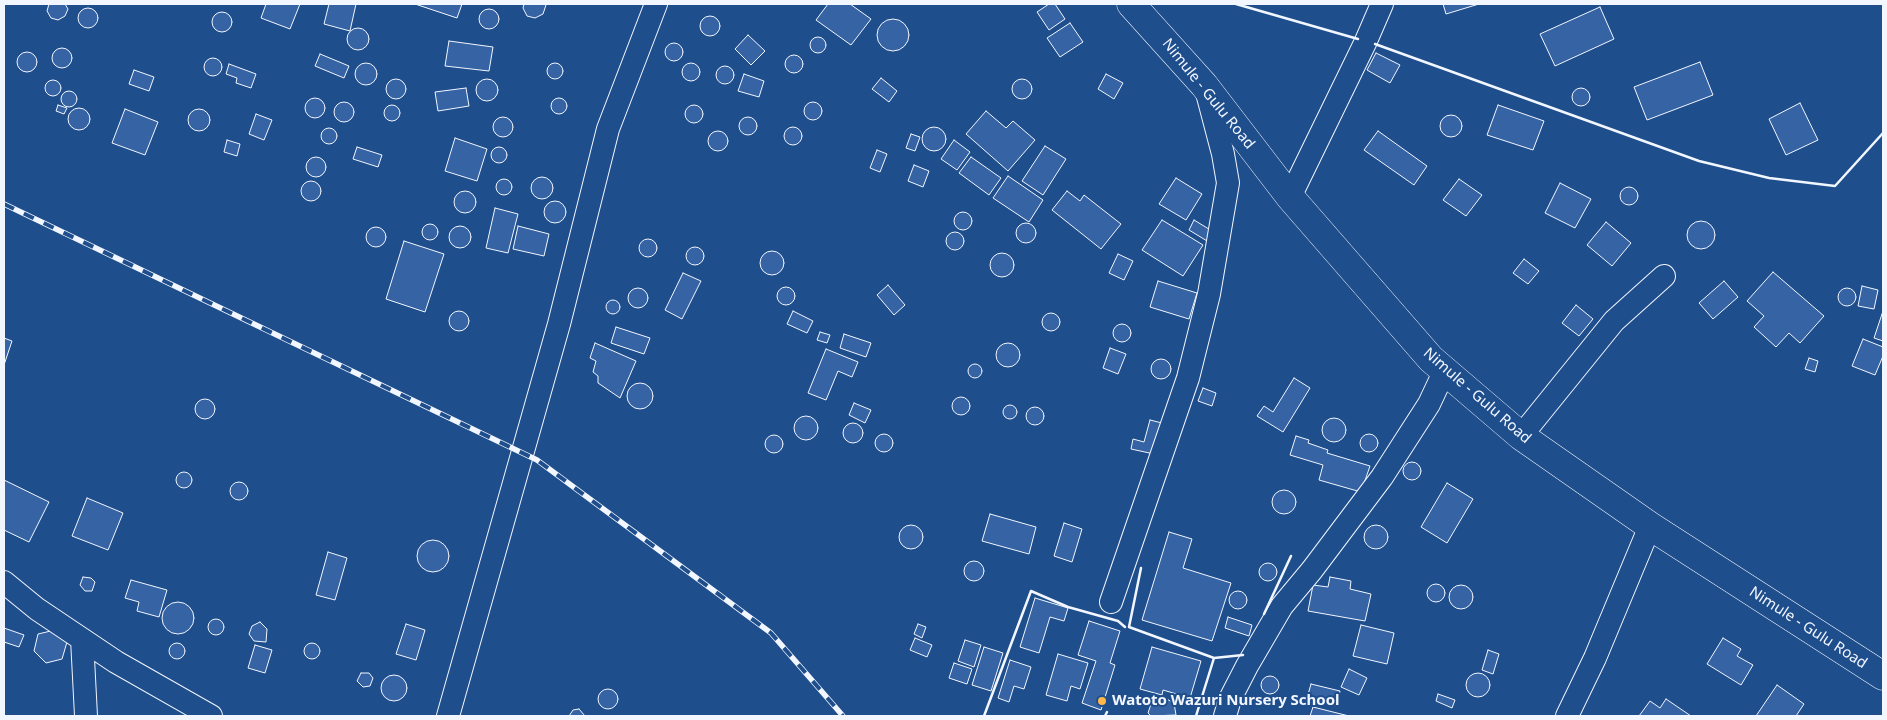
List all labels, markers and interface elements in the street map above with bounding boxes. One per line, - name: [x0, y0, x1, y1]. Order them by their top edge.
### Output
- street label: Nimule - Gulu Road: [1158, 35, 1258, 153]
- street label: Nimule - Gulu Road: [1419, 344, 1535, 448]
- street label: Nimule - Gulu Road: [1746, 583, 1870, 673]
- place label: Watoto Wazuri Nursery School: [1112, 692, 1340, 710]
- marker: Watoto Wazuri Nursery School: [1096, 695, 1108, 707]

